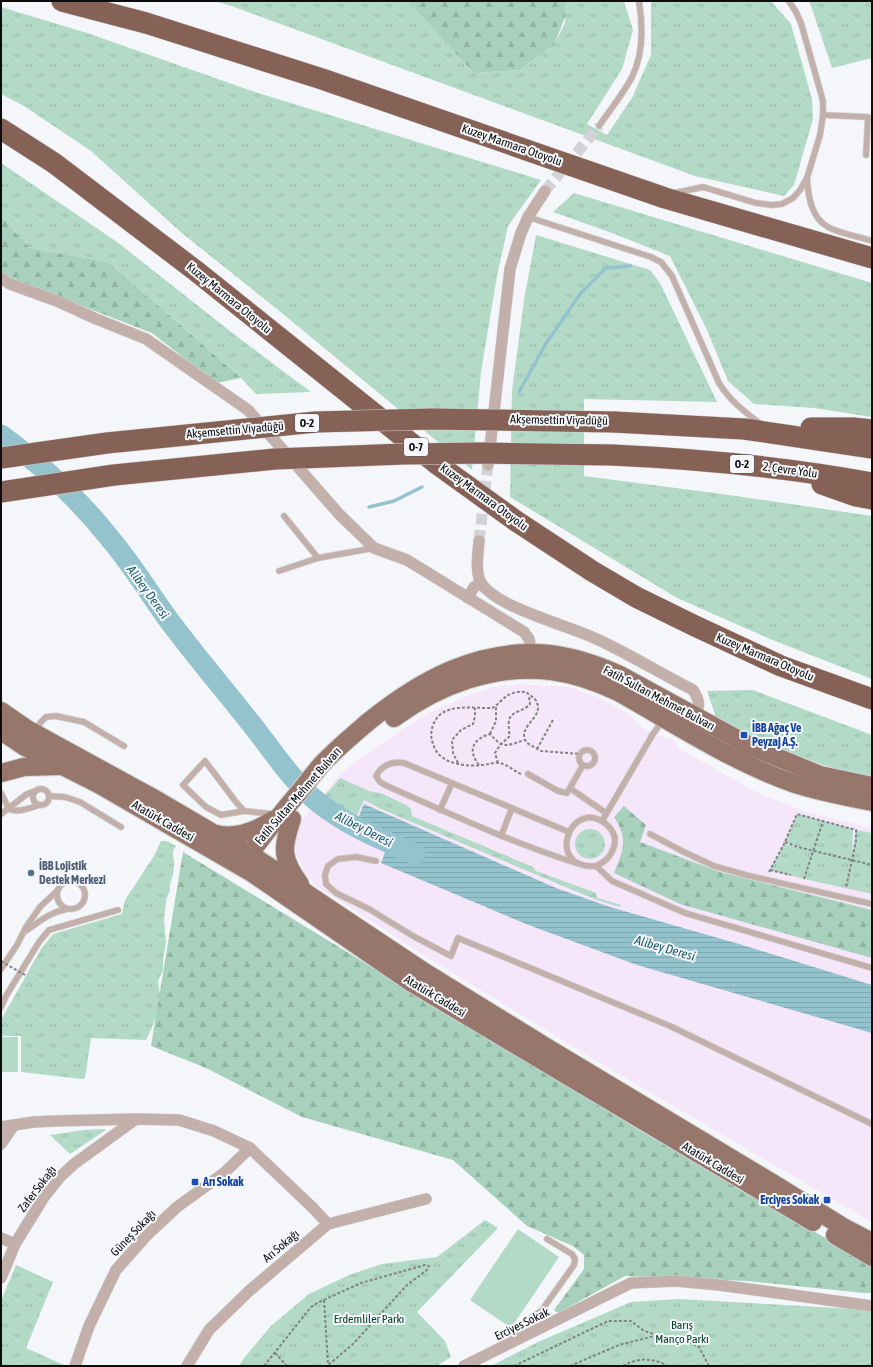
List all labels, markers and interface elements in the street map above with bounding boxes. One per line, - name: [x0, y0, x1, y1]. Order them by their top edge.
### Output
- street label: Kuzey Marmara Otoyolu: [460, 121, 564, 169]
- street label: Kuzey Marmara Otoyolu: [184, 260, 274, 337]
- street label: Akşemsettin Viyadüğü: [510, 412, 608, 428]
- road number: O-2: [295, 414, 319, 432]
- street label: Akşemsettin Viyadüğü: [186, 419, 285, 441]
- road number: O-7: [404, 438, 428, 456]
- road number: O-2: [730, 455, 754, 473]
- street label: 2. Çevre Yolu: [762, 459, 818, 481]
- street label: Kuzey Marmara Otoyolu: [437, 461, 531, 534]
- water label: Alibey Deresi: [123, 562, 172, 621]
- street label: Kuzey Marmara Otoyolu: [714, 630, 816, 684]
- street label: Fatih Sultan Mehmet Bulvarı: [601, 663, 717, 733]
- place label: İBB Ağaç Ve Peyzaj A.Ş.: [752, 720, 802, 749]
- marker: İBB Ağaç Ve Peyzaj A.Ş.: [739, 730, 749, 740]
- street label: Fatih Sultan Mehmet Bulvarı: [252, 745, 344, 847]
- street label: Atatürk Caddesi: [129, 798, 197, 844]
- water label: Alibey Deresi: [332, 808, 395, 850]
- place label: İBB Lojistik Destek Merkezi: [39, 858, 106, 887]
- marker: İBB Lojistik Destek Merkezi: [26, 868, 36, 878]
- water label: Alibey Deresi: [632, 932, 697, 964]
- street label: Atatürk Caddesi: [402, 972, 468, 1020]
- street label: Atatürk Caddesi: [680, 1139, 746, 1187]
- street label: Zafer Sokağı: [15, 1163, 59, 1215]
- place label: Arı Sokak: [202, 1175, 244, 1189]
- marker: Arı Sokak: [190, 1177, 200, 1187]
- place label: Erciyes Sokak: [760, 1193, 820, 1207]
- marker: Erciyes Sokak: [822, 1195, 832, 1205]
- street label: Güneş Sokağı: [108, 1207, 158, 1259]
- street label: Arı Sokağı: [260, 1227, 302, 1265]
- street label: Erciyes Sokak: [492, 1305, 552, 1343]
- park label: Erdemliler Parkı: [334, 1312, 404, 1326]
- park label: Barış Manço Parkı: [655, 1318, 709, 1346]

